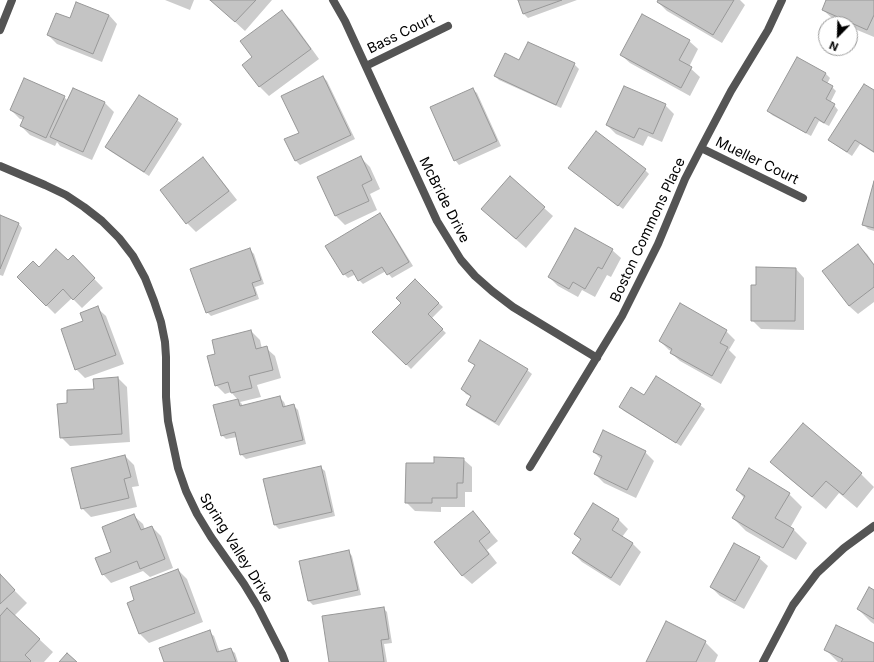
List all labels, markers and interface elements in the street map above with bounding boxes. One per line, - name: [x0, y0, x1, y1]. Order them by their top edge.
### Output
- street label: Bass Court: [365, 11, 437, 57]
- north arrow: [818, 16, 858, 56]
- text: N: [827, 38, 840, 54]
- street label: Mueller Court: [713, 134, 801, 188]
- street label: McBride Drive: [415, 154, 473, 246]
- street label: Boston Commons Place: [607, 155, 689, 305]
- street label: Spring Valley Drive: [196, 490, 276, 606]

